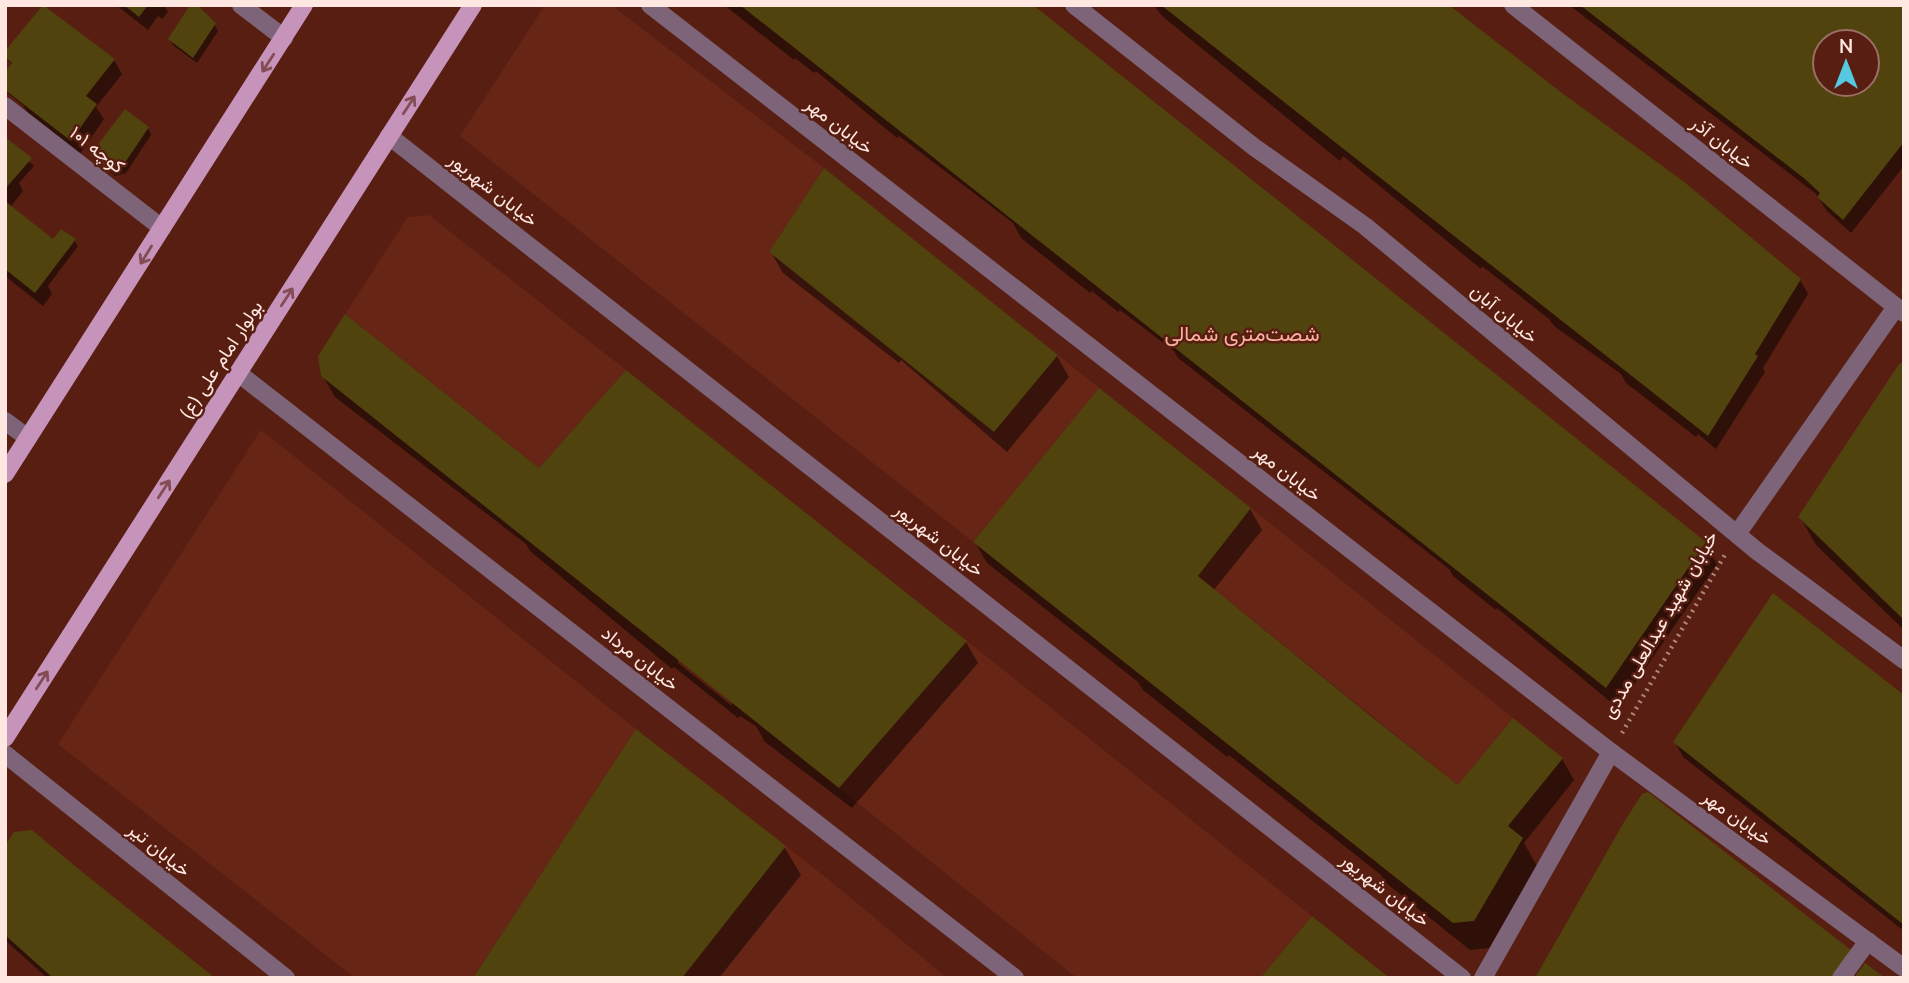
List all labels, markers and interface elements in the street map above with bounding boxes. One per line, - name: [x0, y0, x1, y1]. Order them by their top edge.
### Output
- north arrow: [1811, 28, 1881, 98]
- text: N: [1839, 34, 1853, 60]
- one-way arrow: [260, 52, 274, 72]
- street label: خیابان مهر: [799, 91, 878, 161]
- one-way arrow: [402, 96, 417, 115]
- street label: خیابان آذر: [1684, 110, 1759, 176]
- street label: کوچه ۱۰۱: [64, 120, 130, 180]
- street label: خیابان شهریور: [442, 146, 543, 233]
- one-way arrow: [138, 244, 152, 264]
- street label: خیابان آبان: [1465, 278, 1543, 350]
- one-way arrow: [280, 287, 294, 307]
- street label: بولوار امام علی (ع): [173, 296, 269, 424]
- district label: شصت‌متری شمالی: [1165, 320, 1319, 348]
- street label: خیابان مهر: [1247, 438, 1326, 508]
- one-way arrow: [158, 479, 172, 499]
- street label: خیابان شهریور: [888, 496, 989, 583]
- street label: خیابان شهید عبدالعلی مددی: [1596, 526, 1724, 724]
- street label: خیابان مرداد: [596, 621, 684, 697]
- one-way arrow: [35, 671, 49, 691]
- street label: خیابان مهر: [1696, 783, 1777, 852]
- street label: خیابان تیر: [121, 816, 196, 883]
- street label: خیابان شهریور: [1334, 846, 1435, 933]

